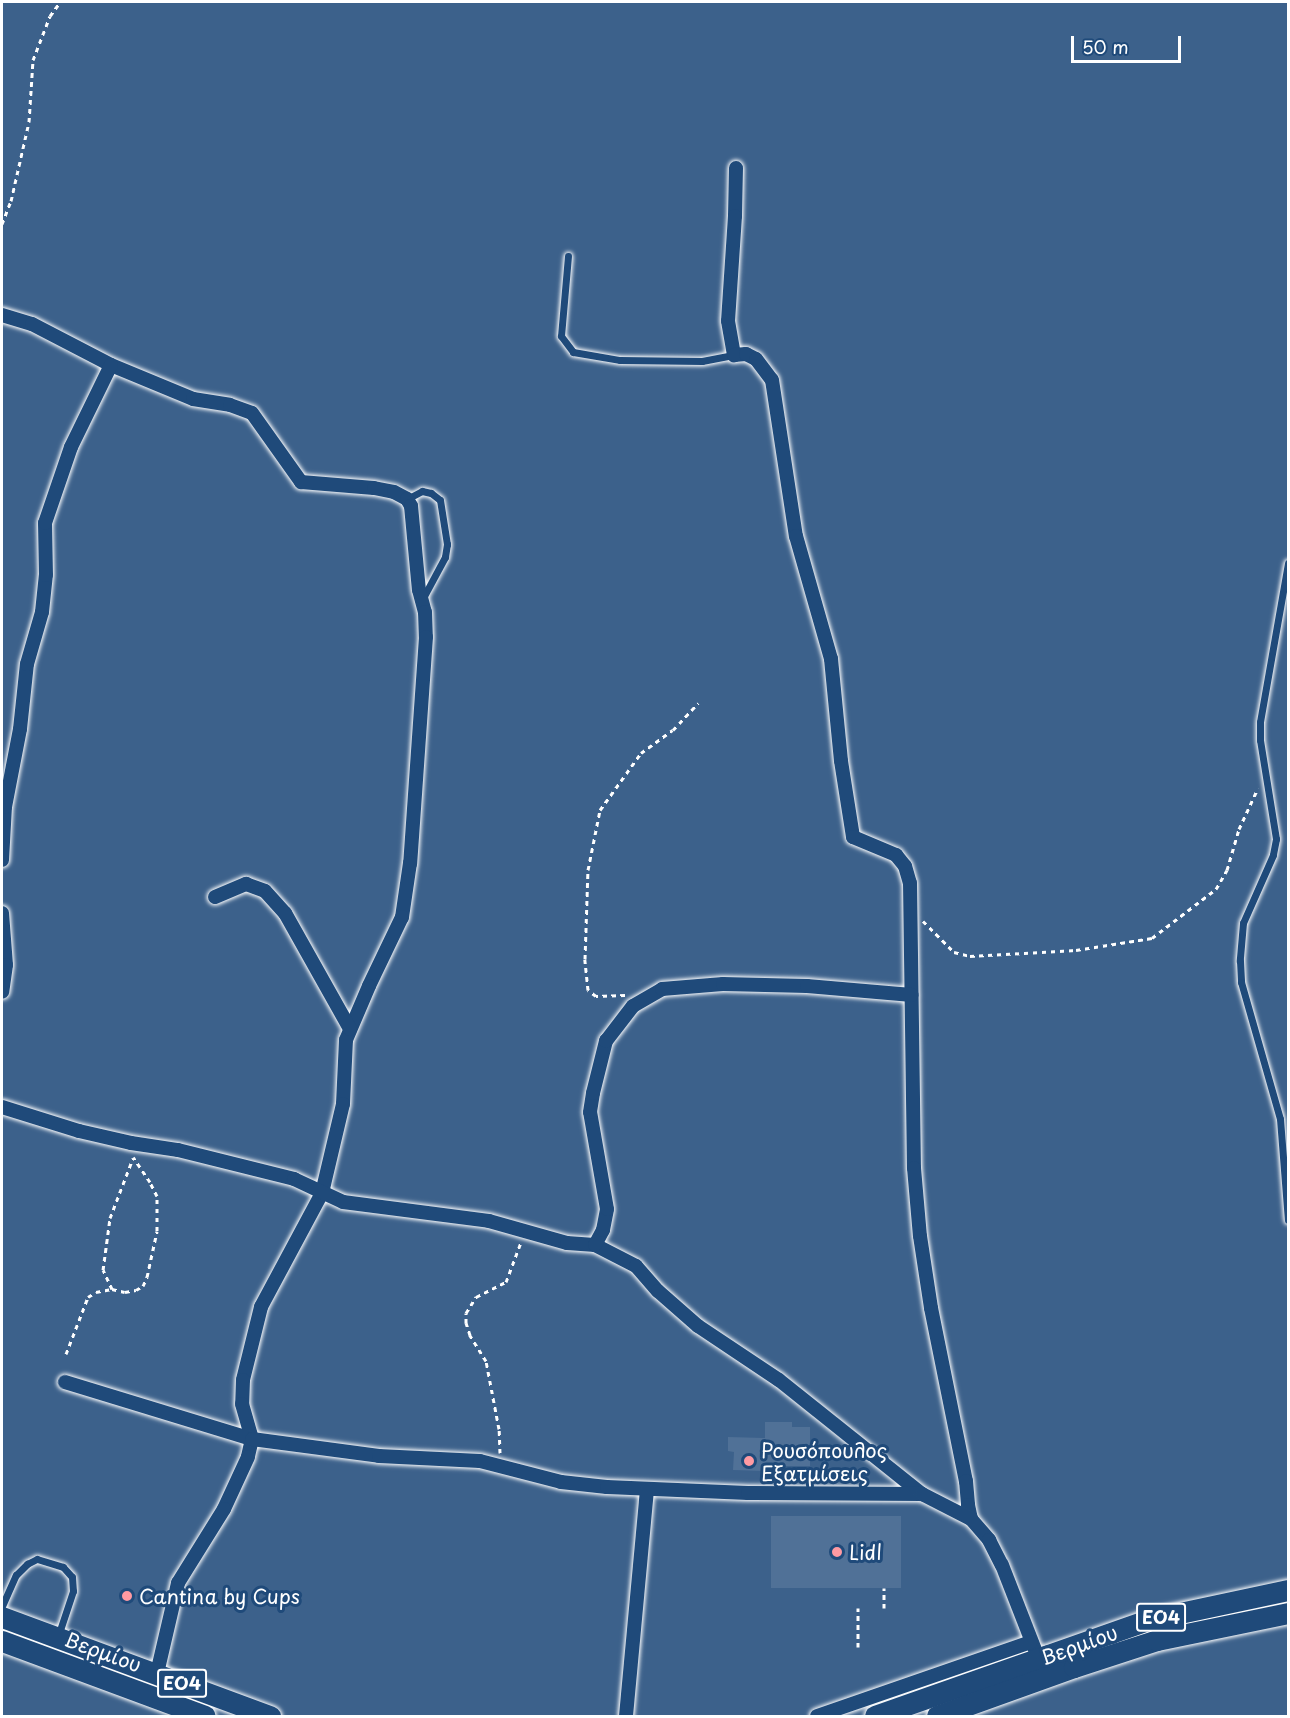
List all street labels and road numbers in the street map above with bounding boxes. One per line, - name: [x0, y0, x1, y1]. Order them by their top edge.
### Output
- road number: ΕΟ4: [1136, 1602, 1186, 1632]
- street label: Βερμίου: [1037, 1620, 1121, 1670]
- street label: Βερμίου: [61, 1627, 145, 1677]
- road number: ΕΟ4: [156, 1668, 207, 1698]

